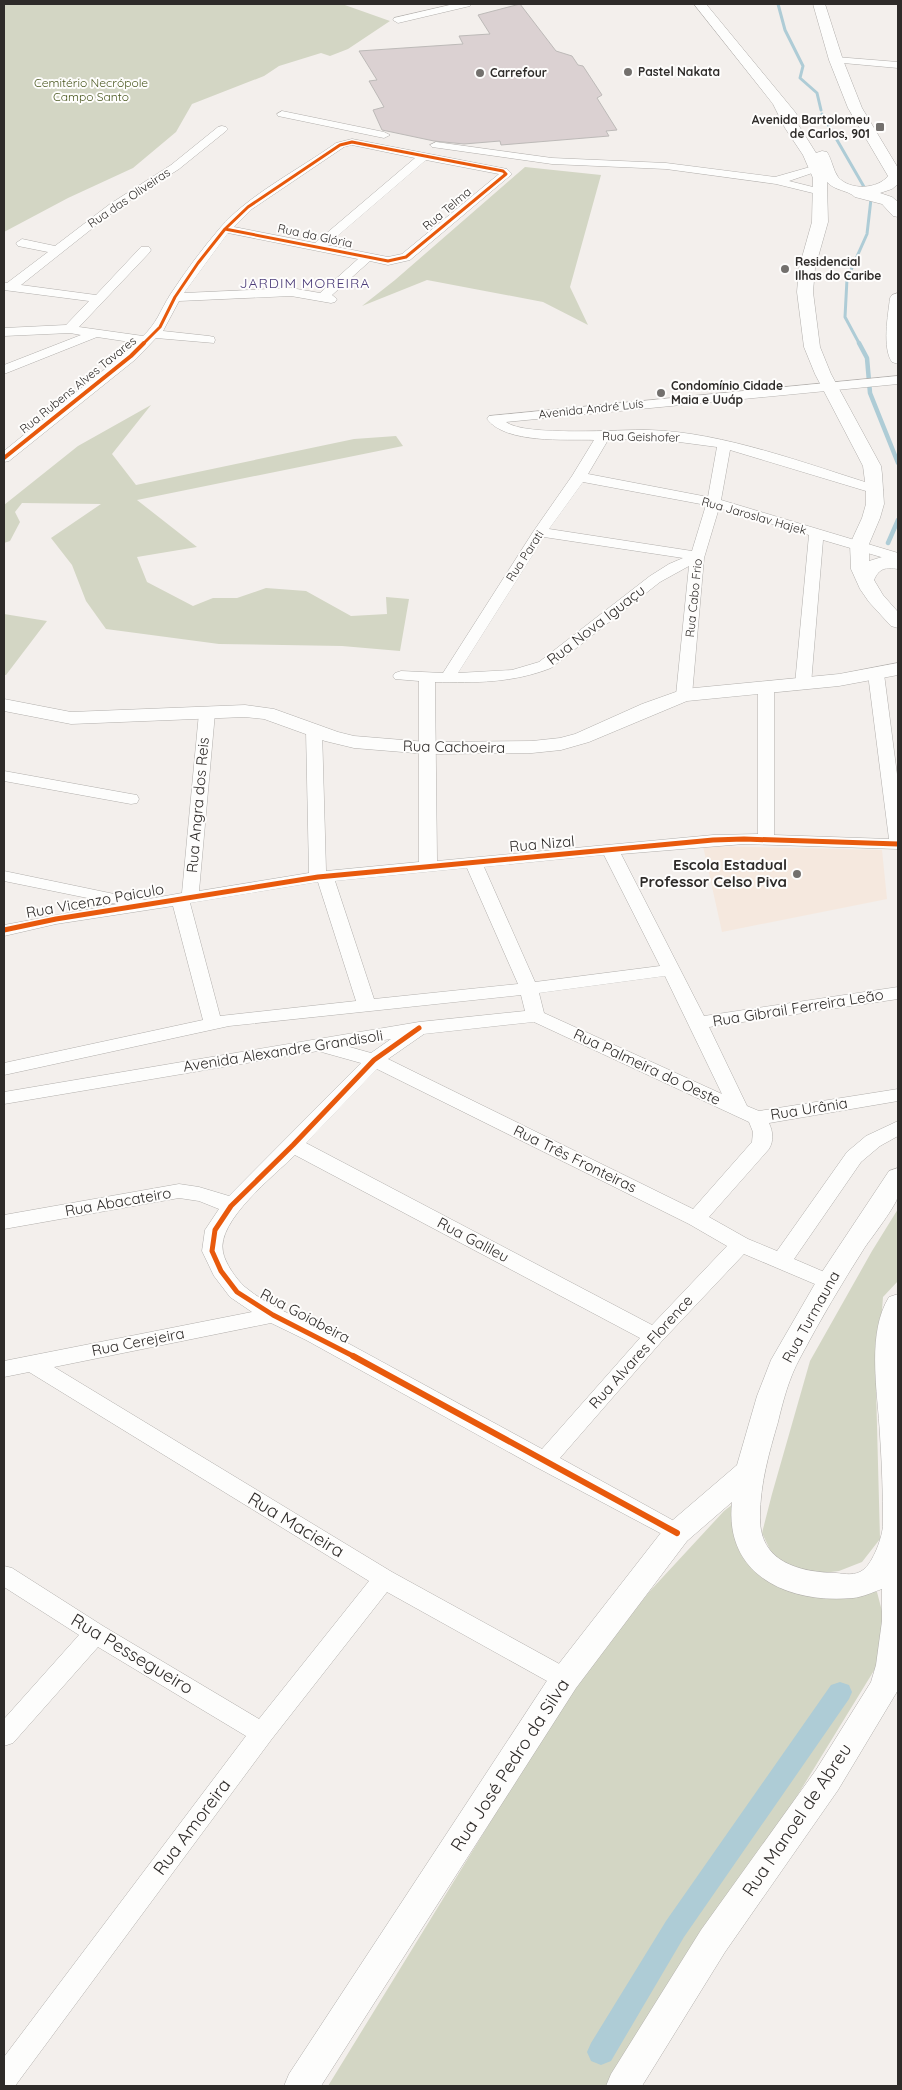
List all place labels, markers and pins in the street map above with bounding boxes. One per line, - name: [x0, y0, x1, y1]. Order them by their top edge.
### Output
- place label: Pastel Nakata: [638, 64, 720, 79]
- place label: Carrefour: [490, 65, 547, 80]
- marker: Pastel Nakata: [622, 66, 634, 78]
- marker: Carrefour: [474, 67, 486, 79]
- place label: Avenida Bartolomeu de Carlos, 901: [752, 112, 870, 141]
- marker: Avenida Bartolomeu de Carlos, 901: [874, 121, 886, 133]
- place label: Residencial Ilhas do Caribe: [795, 254, 881, 283]
- marker: Residencial Ilhas do Caribe: [779, 263, 791, 275]
- place label: Condomínio Cidade Maia e Uuáp: [671, 378, 783, 407]
- marker: Condomínio Cidade Maia e Uuáp: [655, 387, 667, 399]
- place label: Escola Estadual Professor Celso Piva: [639, 855, 787, 891]
- marker: Escola Estadual Professor Celso Piva: [791, 868, 803, 880]

